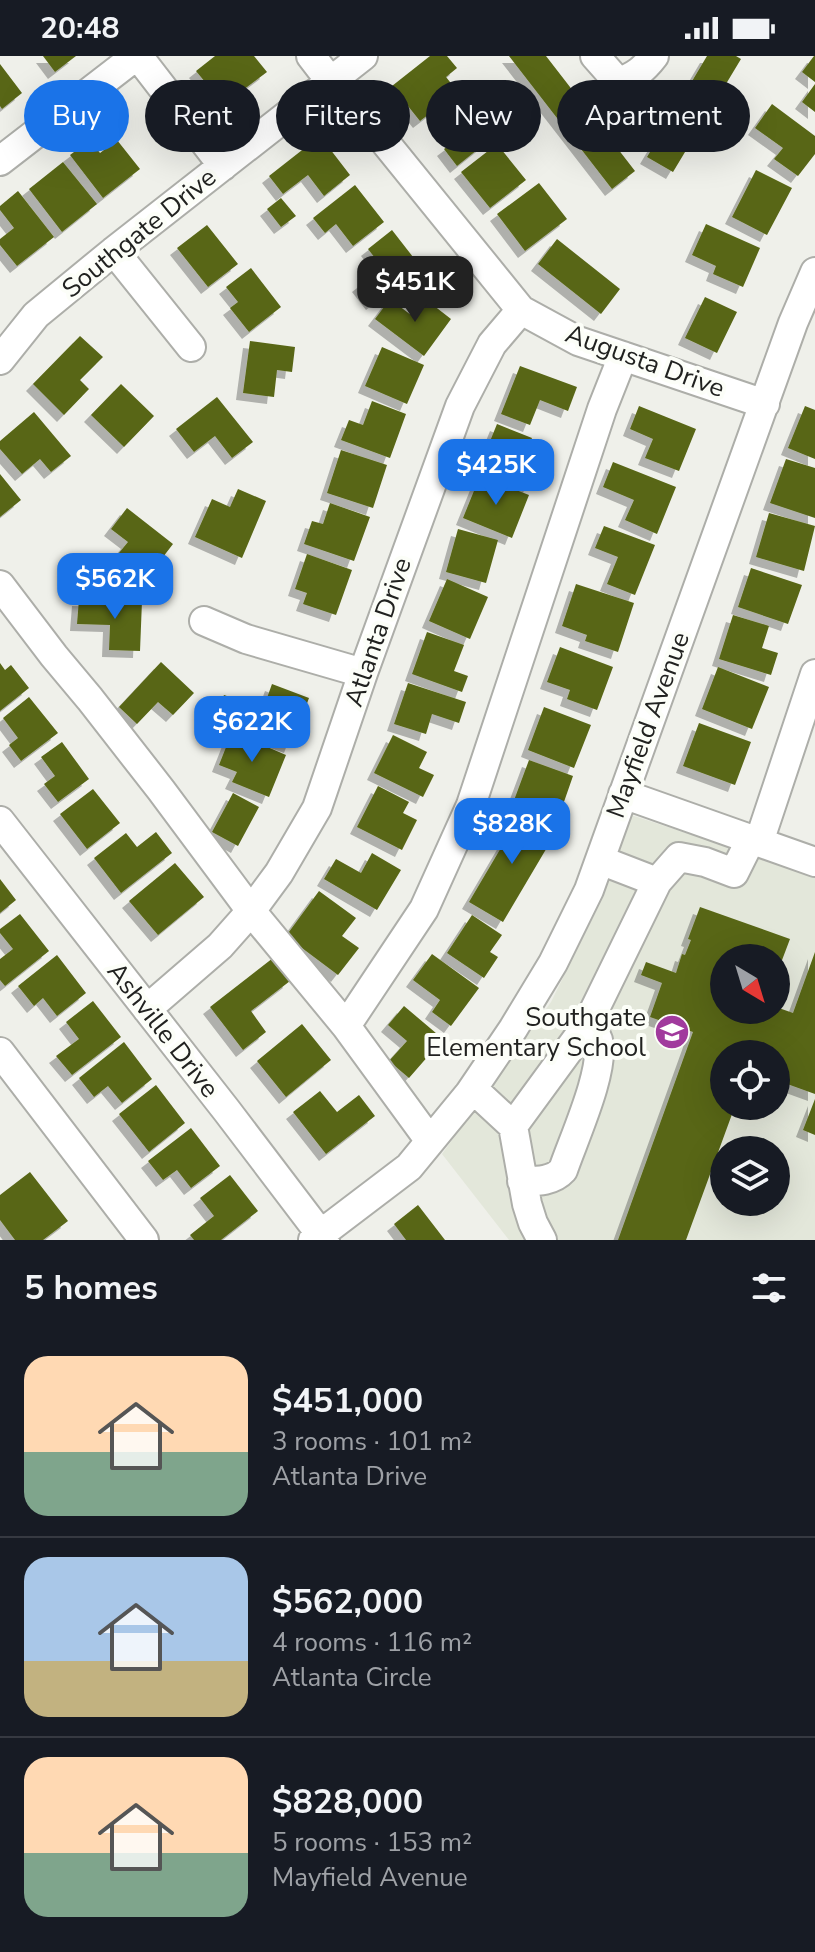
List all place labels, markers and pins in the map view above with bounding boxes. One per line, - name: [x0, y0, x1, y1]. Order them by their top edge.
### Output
- pin: $451K: [359, 256, 471, 324]
- pin: $425K: [440, 439, 552, 507]
- pin: $562K: [59, 553, 171, 621]
- pin: $622K: [196, 696, 308, 764]
- pin: $828K: [456, 798, 568, 866]
- place label: Southgate Elementary School: [426, 1000, 646, 1065]
- school or university icon: Southgate Elementary School: [653, 1013, 691, 1051]

